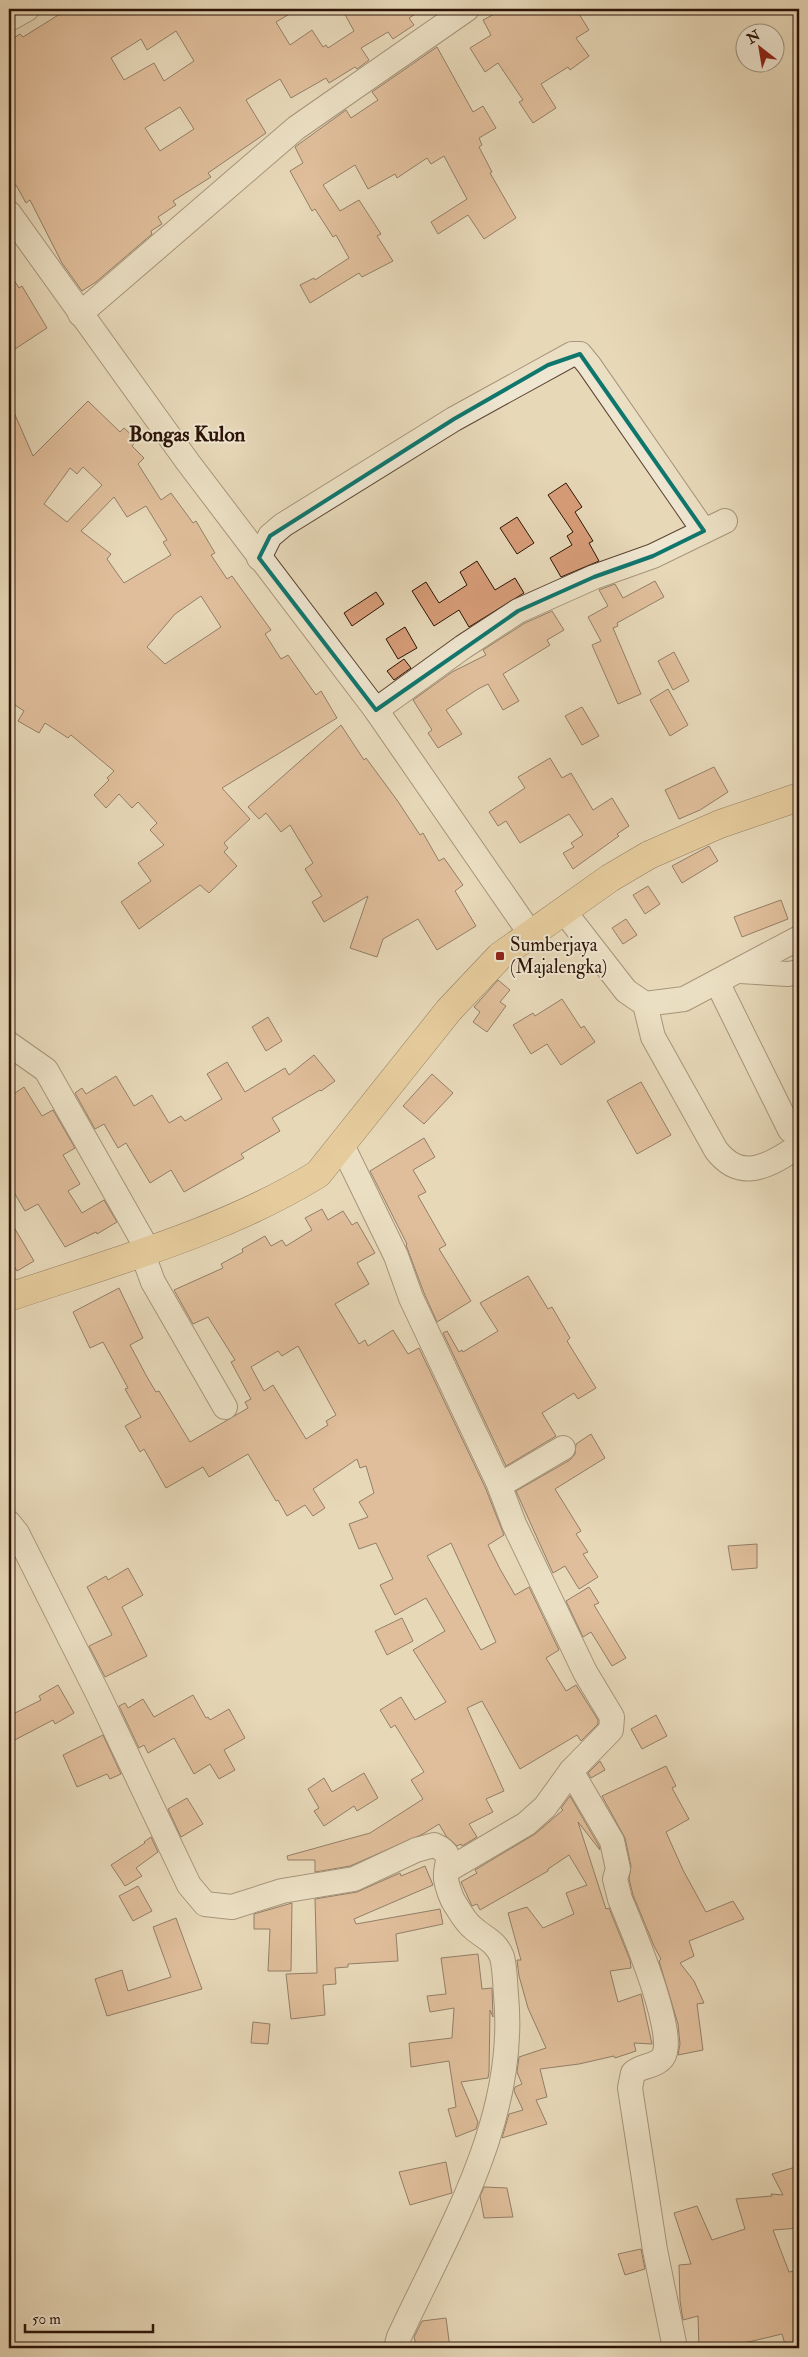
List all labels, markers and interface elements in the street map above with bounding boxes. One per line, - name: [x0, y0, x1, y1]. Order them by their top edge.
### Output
- north arrow: [736, 22, 786, 72]
- text: N: [743, 27, 764, 48]
- district label: Bongas Kulon: [129, 421, 246, 448]
- place label: Sumberjaya (Majalengka): [510, 933, 607, 979]
- marker: Sumberjaya (Majalengka): [494, 950, 506, 962]
- scale bar: [25, 2302, 152, 2334]
- text: 50 m: [32, 2310, 61, 2329]

